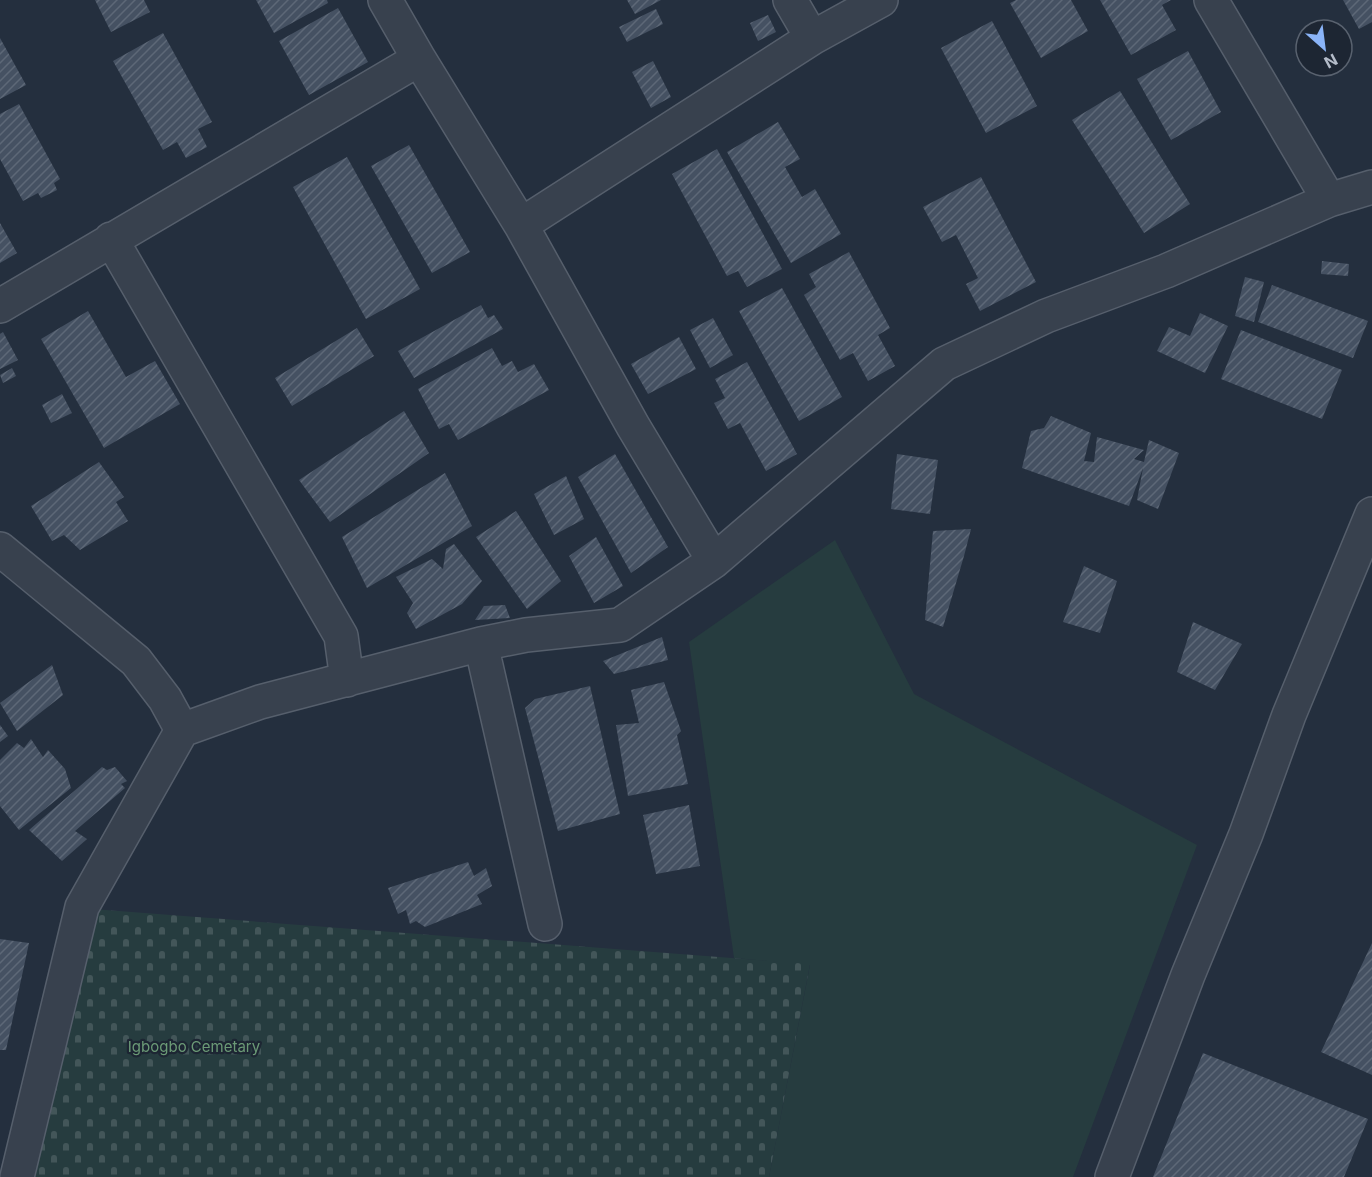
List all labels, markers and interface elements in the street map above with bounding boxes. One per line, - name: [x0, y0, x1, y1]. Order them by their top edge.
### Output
- north arrow: [1294, 18, 1354, 78]
- text: N: [1321, 50, 1341, 73]
- park label: Igbogbo Cemetary: [128, 1037, 261, 1056]

